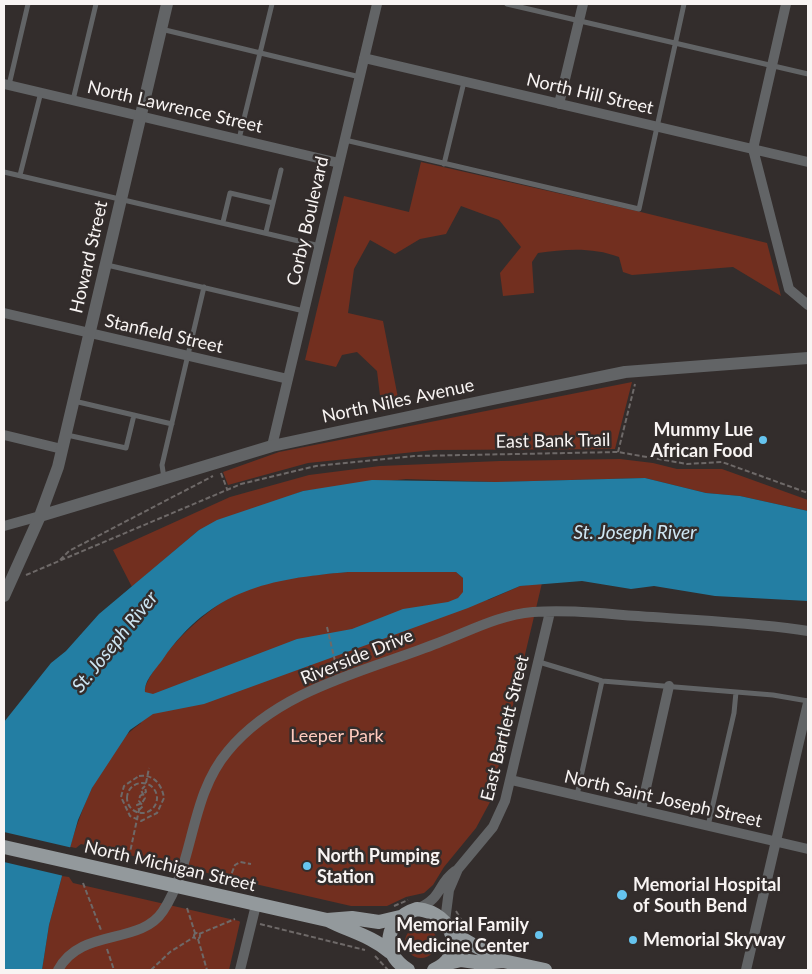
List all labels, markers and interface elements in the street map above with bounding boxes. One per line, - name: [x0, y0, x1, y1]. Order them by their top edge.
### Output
- street label: North Hill Street: [524, 69, 656, 119]
- street label: North Lawrence Street: [85, 76, 265, 138]
- street label: Corby Boulevard: [283, 154, 333, 288]
- street label: Howard Street: [66, 199, 112, 315]
- street label: Stanfield Street: [103, 310, 225, 358]
- street label: North Niles Avenue: [320, 374, 476, 428]
- place label: Mummy Lue African Food: [651, 419, 753, 462]
- street label: East Bank Trail: [495, 429, 611, 453]
- marker: Mummy Lue African Food: [757, 434, 769, 446]
- water label: St. Joseph River: [573, 522, 697, 544]
- water label: St. Joseph River: [67, 587, 163, 697]
- street label: Riverside Drive: [297, 625, 417, 689]
- street label: East Bartlett Street: [476, 653, 534, 803]
- park label: Leeper Park: [290, 725, 384, 747]
- street label: North Saint Joseph Street: [562, 766, 764, 832]
- street label: North Michigan Street: [82, 836, 258, 896]
- place label: North Pumping Station: [317, 845, 440, 888]
- marker: North Pumping Station: [301, 860, 313, 872]
- place label: Memorial Hospital of South Bend: [633, 874, 781, 916]
- marker: Memorial Hospital of South Bend: [615, 888, 629, 902]
- place label: Memorial Family Medicine Center: [396, 914, 529, 956]
- marker: Memorial Family Medicine Center: [533, 929, 545, 941]
- place label: Memorial Skyway: [643, 929, 786, 951]
- marker: Memorial Skyway: [627, 934, 639, 946]

